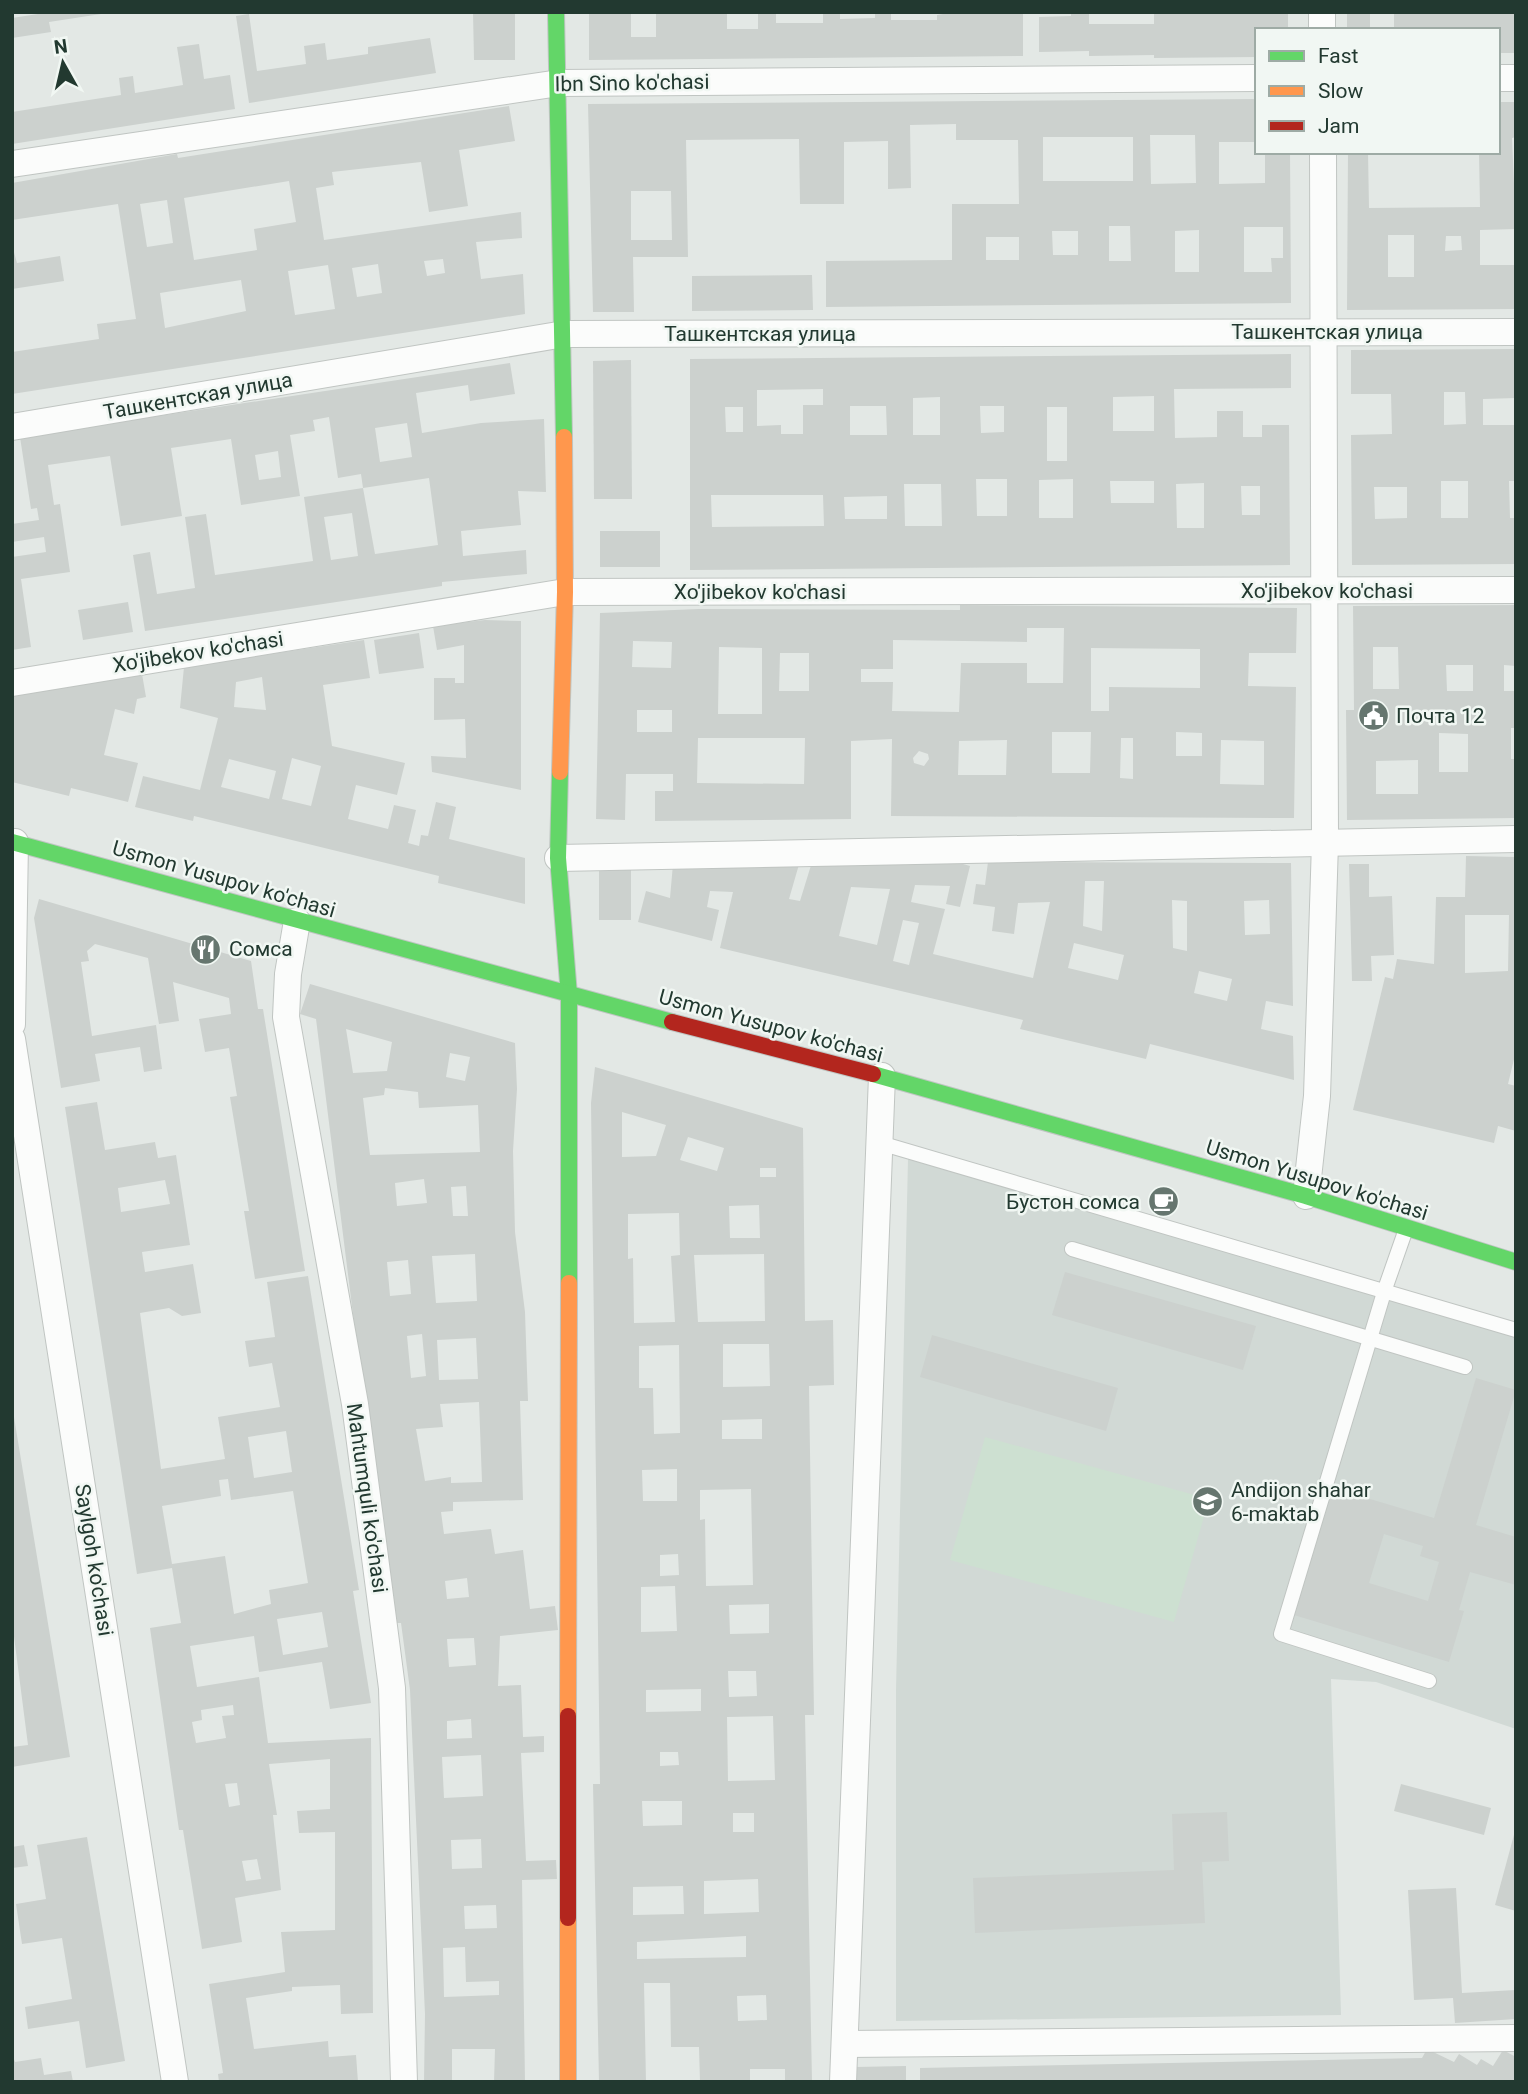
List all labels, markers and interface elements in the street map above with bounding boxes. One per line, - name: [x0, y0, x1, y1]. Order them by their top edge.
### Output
- north arrow: [28, 28, 98, 98]
- legend: [1255, 28, 1500, 154]
- text: N: [52, 34, 69, 59]
- text: Fast: [1318, 44, 1359, 68]
- street label: Ibn Sino ko'chasi: [554, 70, 710, 96]
- text: Slow: [1318, 79, 1364, 103]
- text: Jam: [1318, 114, 1359, 138]
- street label: Ташкентская улица: [1231, 320, 1423, 344]
- street label: Ташкентская улица: [664, 322, 856, 346]
- street label: Ташкентская улица: [102, 368, 294, 424]
- street label: Xo'jibekov ko'chasi: [1241, 579, 1413, 603]
- street label: Xo'jibekov ko'chasi: [674, 580, 846, 604]
- street label: Xo'jibekov ko'chasi: [111, 627, 285, 677]
- public building icon: Почта 12: [1356, 699, 1390, 733]
- place label: Почта 12: [1396, 704, 1485, 728]
- street label: Usmon Yusupov ko'chasi: [110, 836, 338, 922]
- restaurant icon: Сомса: [189, 932, 223, 966]
- place label: Сомса: [229, 937, 293, 961]
- street label: Usmon Yusupov ko'chasi: [656, 985, 886, 1067]
- street label: Usmon Yusupov ko'chasi: [1203, 1135, 1431, 1225]
- cafe icon: Бустон сомса: [1146, 1185, 1180, 1219]
- place label: Бустон сомса: [1006, 1190, 1140, 1214]
- street label: Mahtumquli ko'chasi: [342, 1402, 392, 1594]
- place label: Andijon shahar 6-maktab: [1231, 1478, 1371, 1526]
- street label: Saylgoh ko'chasi: [70, 1482, 118, 1638]
- school or university icon: Andijon shahar 6-maktab: [1191, 1485, 1225, 1519]

